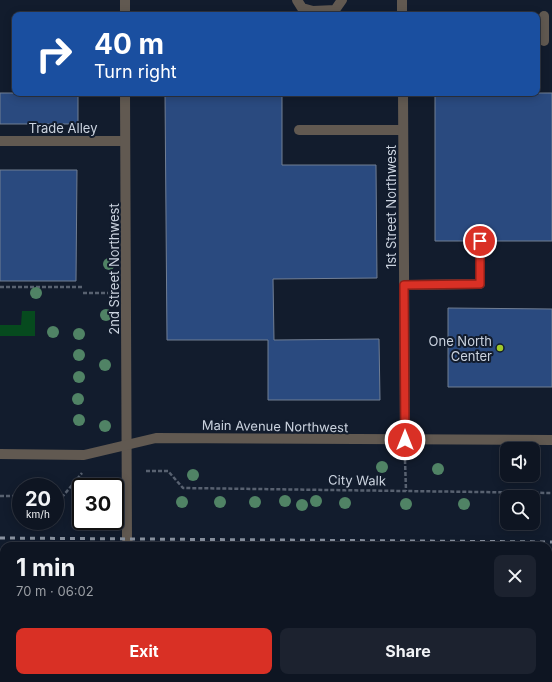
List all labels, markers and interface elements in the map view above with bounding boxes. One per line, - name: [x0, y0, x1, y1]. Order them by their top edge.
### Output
- text: 40 m: [94, 27, 164, 61]
- icon: right: [28, 28, 80, 80]
- text: Turn right: [94, 61, 177, 82]
- street label: Trade Alley: [29, 120, 97, 136]
- street label: 1st Street Northwest: [383, 145, 399, 269]
- street label: 2nd Street Northwest: [106, 203, 122, 335]
- pin: [463, 224, 497, 258]
- icon: arrive: [469, 230, 491, 252]
- place label: One North Center: [429, 333, 492, 364]
- marker: One North Center: [495, 343, 505, 353]
- street label: Main Avenue Northwest: [202, 417, 348, 435]
- position arrow: [384, 419, 426, 461]
- map controls: [500, 442, 540, 530]
- button: sound: [500, 442, 540, 482]
- street label: City Walk: [328, 471, 386, 489]
- speed limit sign: 30: [72, 478, 124, 530]
- text: 20: [25, 487, 51, 511]
- button: search: [500, 490, 540, 530]
- text: km/h: [26, 508, 50, 520]
- text: 1 min: [16, 553, 75, 582]
- button: close: [494, 555, 536, 597]
- text: 70 m · 06:02: [16, 583, 94, 599]
- button: Exit: [16, 628, 272, 674]
- button: Share: [280, 628, 536, 674]

